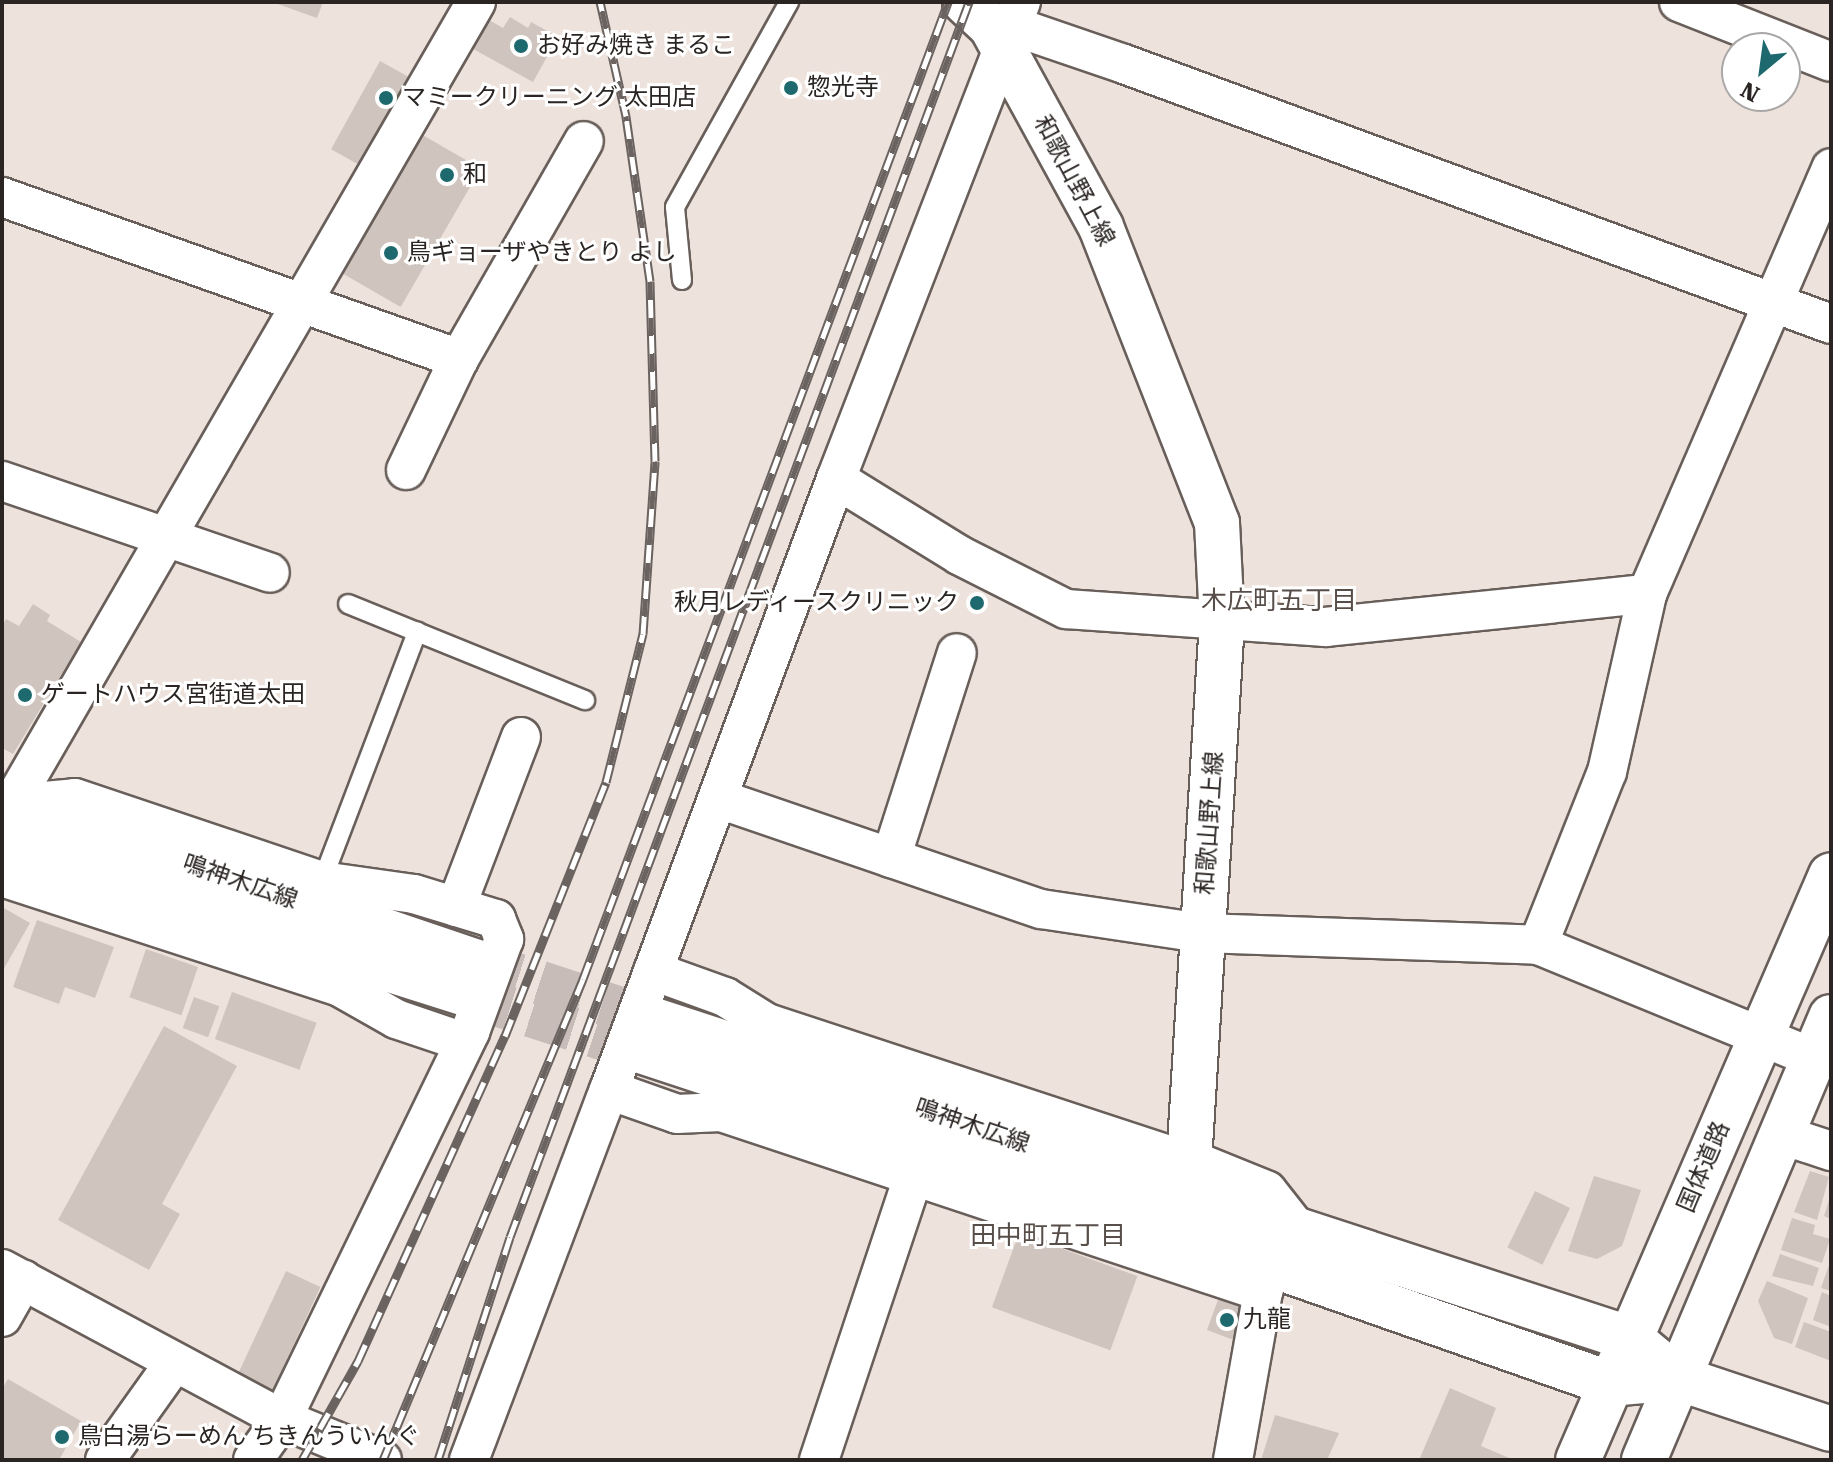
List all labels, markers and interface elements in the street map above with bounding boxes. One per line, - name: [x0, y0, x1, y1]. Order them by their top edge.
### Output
- place label: お好み焼き まるこ: [537, 32, 735, 60]
- north arrow: [1721, 32, 1801, 112]
- marker: お好み焼き まるこ: [512, 37, 530, 55]
- place label: 惣光寺: [807, 74, 879, 102]
- text: N: [1737, 77, 1764, 107]
- marker: 惣光寺: [782, 79, 800, 97]
- place label: マミークリーニング 太田店: [402, 84, 696, 112]
- marker: マミークリーニング 太田店: [377, 89, 395, 107]
- street label: 和歌山野上線: [1027, 111, 1121, 251]
- place label: 和: [463, 161, 487, 189]
- marker: 和: [438, 166, 456, 184]
- place label: 鳥ギョーザやきとり よし: [407, 239, 677, 267]
- marker: 鳥ギョーザやきとり よし: [382, 244, 400, 262]
- district label: 木広町五丁目: [1201, 585, 1357, 617]
- place label: 秋月レディースクリニック: [671, 589, 959, 617]
- marker: 秋月レディースクリニック: [966, 592, 988, 614]
- place label: ゲートハウス宮街道太田: [41, 681, 305, 709]
- marker: ゲートハウス宮街道太田: [16, 686, 34, 704]
- street label: 和歌山野上線: [1191, 750, 1229, 896]
- street label: 鳴神木広線: [179, 849, 301, 915]
- street label: 鳴神木広線: [911, 1093, 1033, 1159]
- street label: 国体道路: [1672, 1117, 1736, 1217]
- district label: 田中町五丁目: [970, 1220, 1126, 1252]
- place label: 九龍: [1243, 1306, 1291, 1334]
- marker: 九龍: [1218, 1311, 1236, 1329]
- place label: 鳥白湯らーめん ちきんういんぐ: [78, 1423, 420, 1451]
- marker: 鳥白湯らーめん ちきんういんぐ: [53, 1428, 71, 1446]

